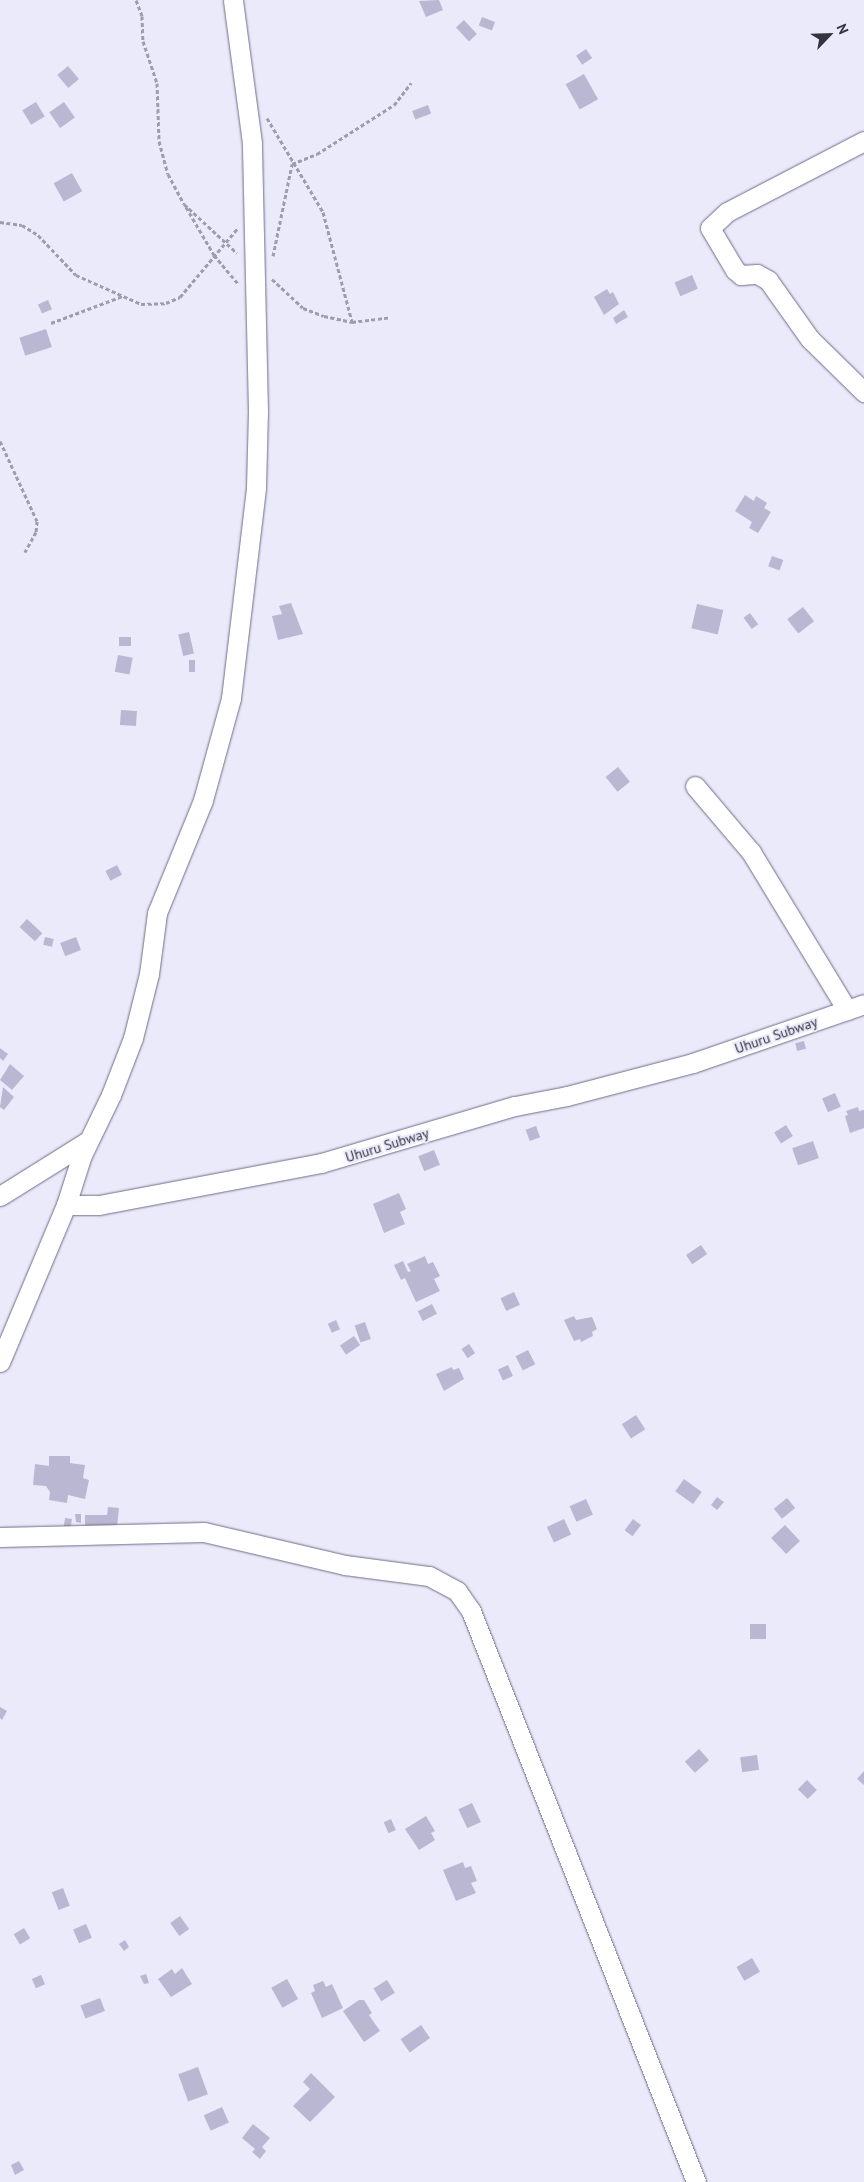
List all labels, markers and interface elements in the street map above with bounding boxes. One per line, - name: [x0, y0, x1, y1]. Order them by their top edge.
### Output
- north arrow: [804, 10, 854, 60]
- text: N: [833, 21, 853, 37]
- street label: Uhuru Subway: [732, 1013, 820, 1057]
- street label: Uhuru Subway: [343, 1124, 431, 1166]

